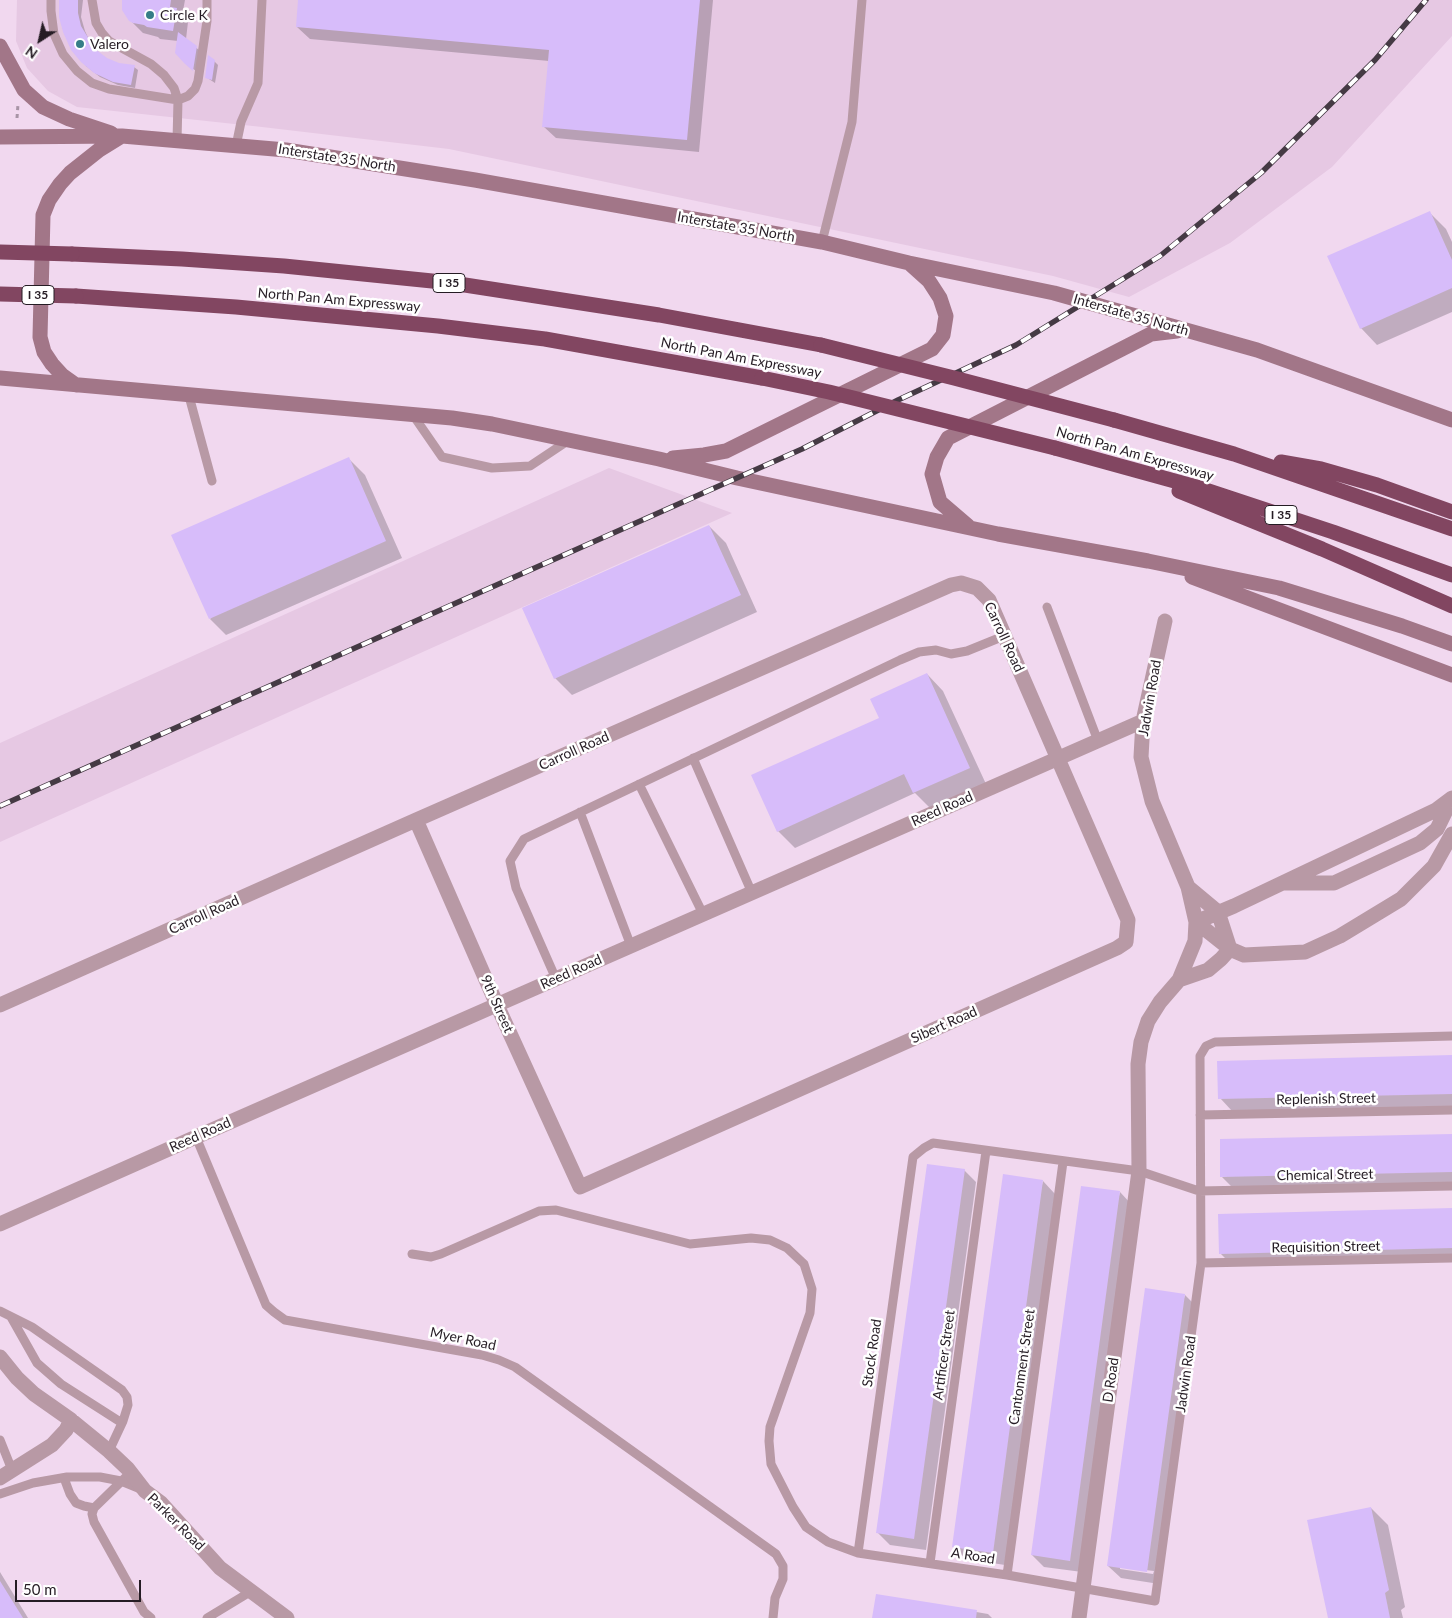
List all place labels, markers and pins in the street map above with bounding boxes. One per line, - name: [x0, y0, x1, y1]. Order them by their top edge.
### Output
- place label: Circle K: [160, 7, 208, 23]
- marker: Circle K: [144, 9, 156, 21]
- place label: Valero: [90, 36, 129, 52]
- marker: Valero: [74, 38, 86, 50]

